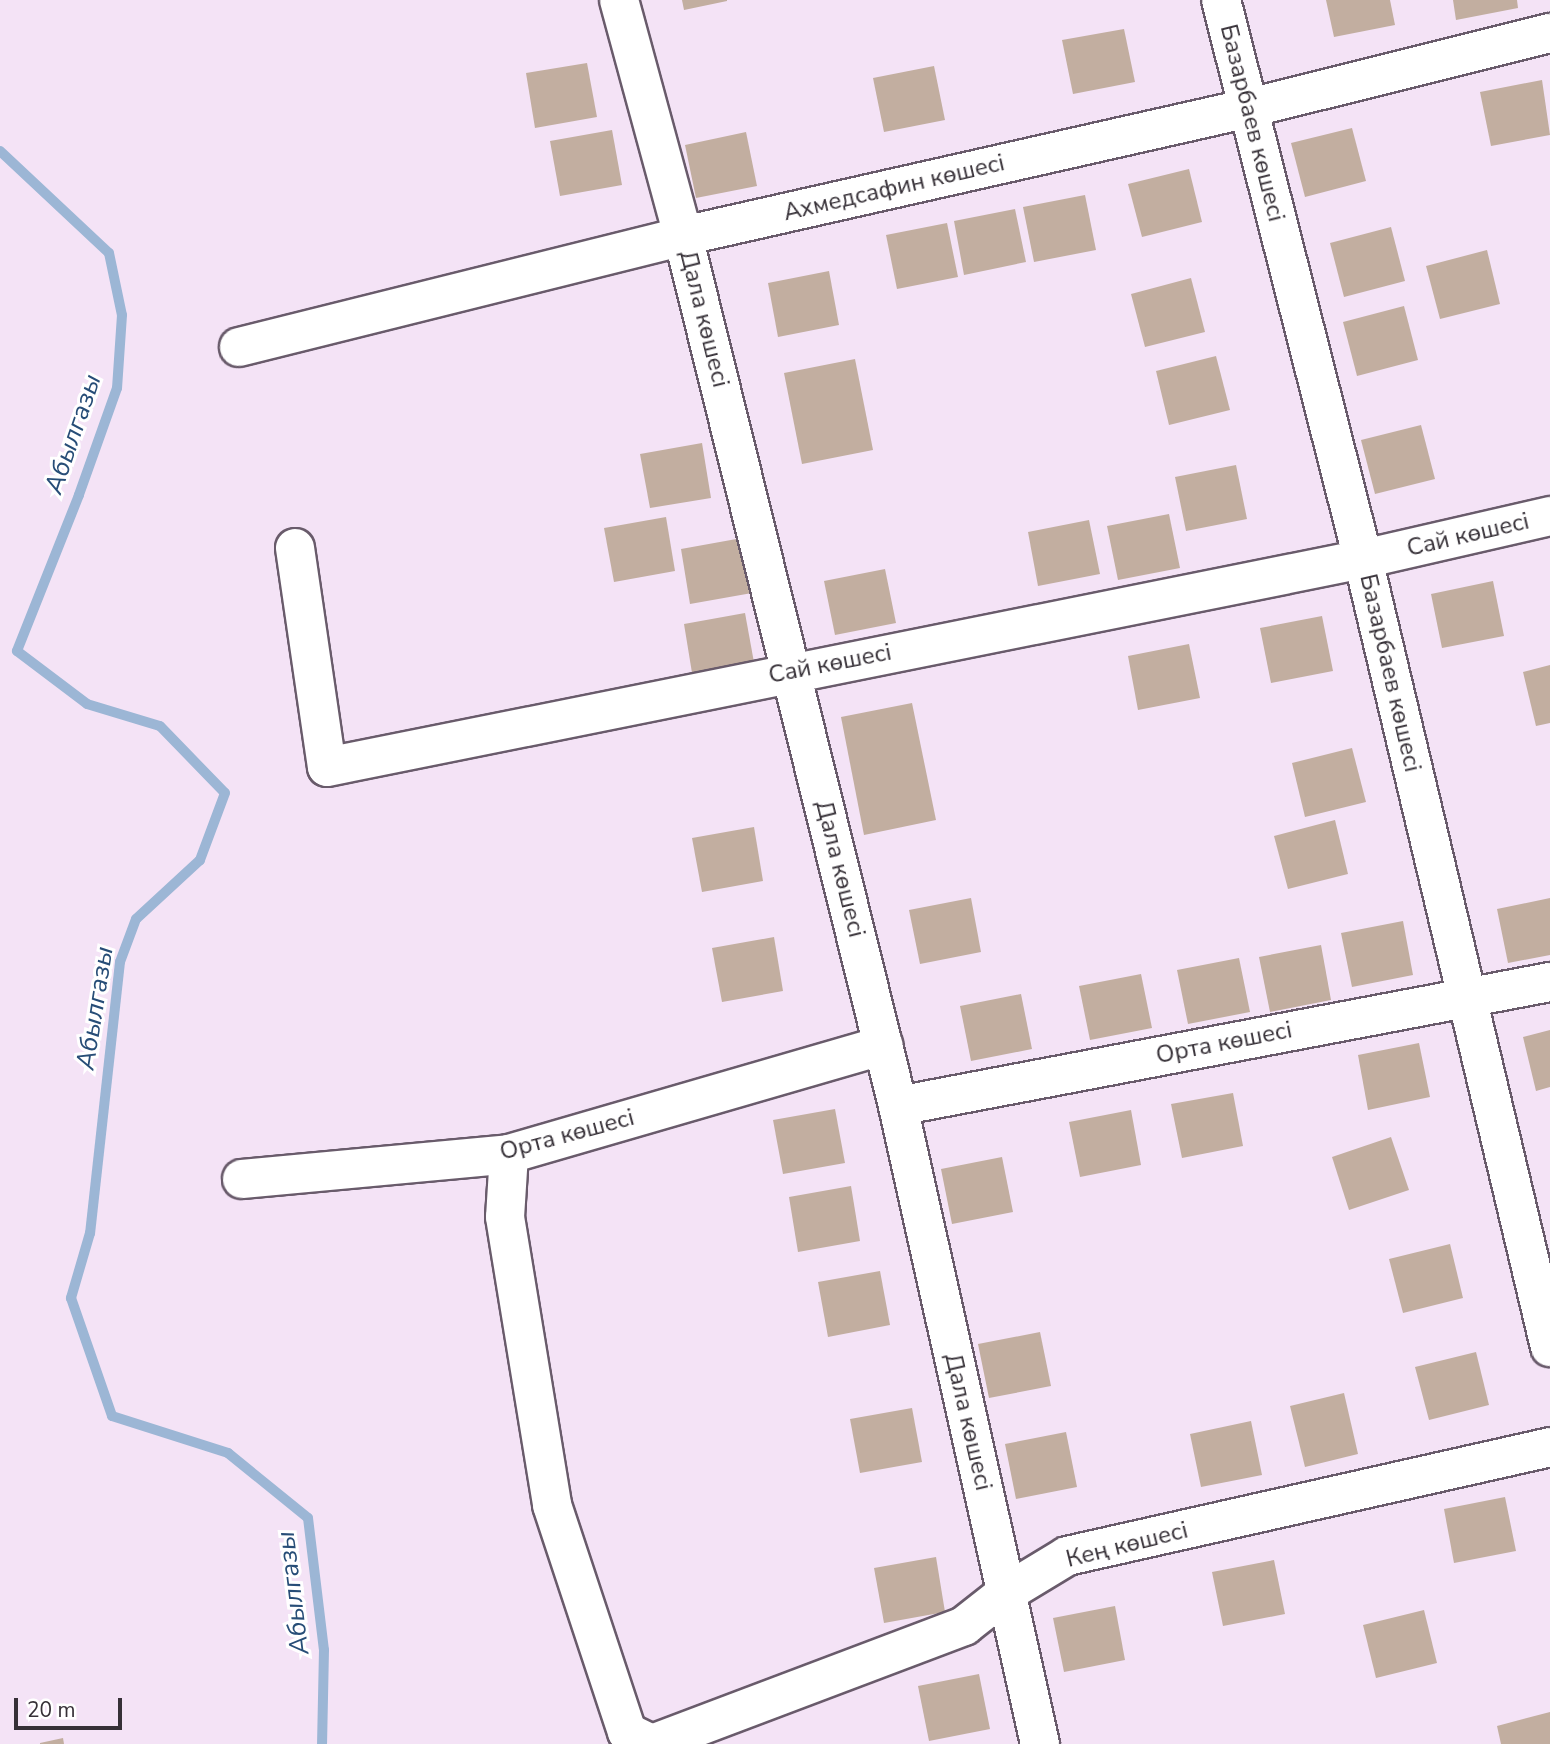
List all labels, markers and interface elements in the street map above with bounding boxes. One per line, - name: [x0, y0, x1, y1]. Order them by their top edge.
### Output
- street label: Базарбаев көшесі: [1214, 21, 1290, 225]
- street label: Ахмедсафин көшесі: [781, 149, 1007, 227]
- street label: Дала көшесі: [673, 248, 735, 390]
- water label: Абылгазы: [38, 370, 108, 498]
- street label: Сай көшесі: [1404, 507, 1532, 563]
- street label: Базарбаев көшесі: [1353, 571, 1427, 775]
- street label: Сай көшесі: [766, 638, 894, 690]
- street label: Дала көшесі: [809, 798, 871, 940]
- water label: Абылгазы: [70, 944, 120, 1072]
- street label: Орта көшесі: [1154, 1016, 1294, 1070]
- street label: Орта көшесі: [497, 1103, 637, 1167]
- street label: Дала көшесі: [938, 1351, 998, 1493]
- street label: Кең көшесі: [1063, 1516, 1191, 1574]
- water label: Абылгазы: [270, 1529, 316, 1657]
- scale bar: [18, 1684, 126, 1728]
- text: 20 m: [27, 1696, 76, 1724]

